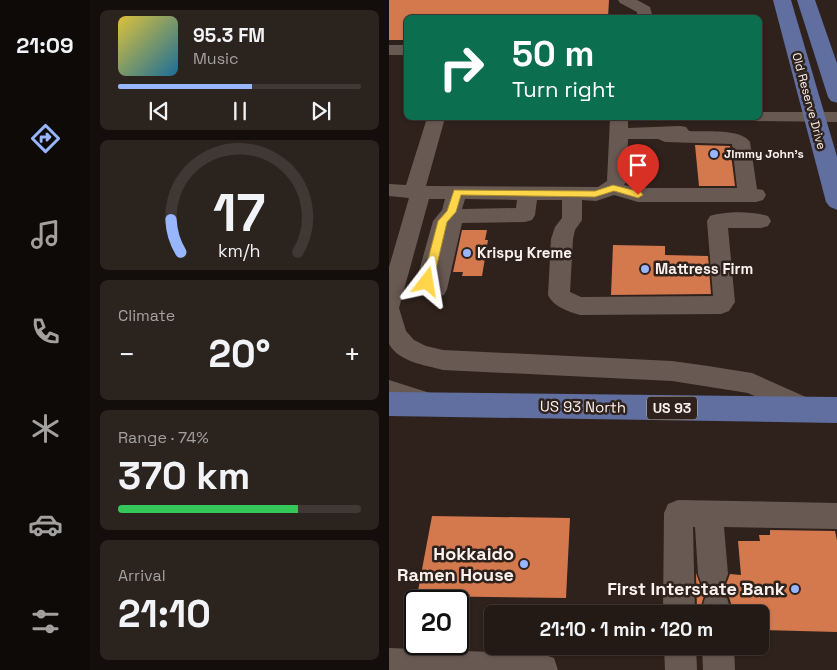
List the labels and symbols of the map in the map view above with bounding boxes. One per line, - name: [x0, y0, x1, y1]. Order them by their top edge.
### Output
- street label: Old Reserve Drive: [788, 51, 830, 151]
- pin: [617, 144, 659, 195]
- place label: Jimmy John's: [724, 146, 804, 162]
- marker: Jimmy John's: [708, 148, 720, 160]
- place label: Krispy Kreme: [477, 243, 572, 262]
- marker: Krispy Kreme: [461, 247, 473, 259]
- position arrow: [400, 255, 452, 307]
- place label: Mattress Firm: [655, 259, 753, 278]
- marker: Mattress Firm: [639, 263, 651, 275]
- street label: US 93 North: [540, 396, 626, 417]
- road number: US 93: [647, 396, 697, 419]
- place label: Hokkaido Ramen House: [397, 542, 514, 586]
- marker: Hokkaido Ramen House: [518, 558, 530, 570]
- place label: First Interstate Bank: [607, 577, 785, 600]
- marker: First Interstate Bank: [789, 583, 801, 595]
- speed limit sign: 20: [404, 590, 469, 655]

